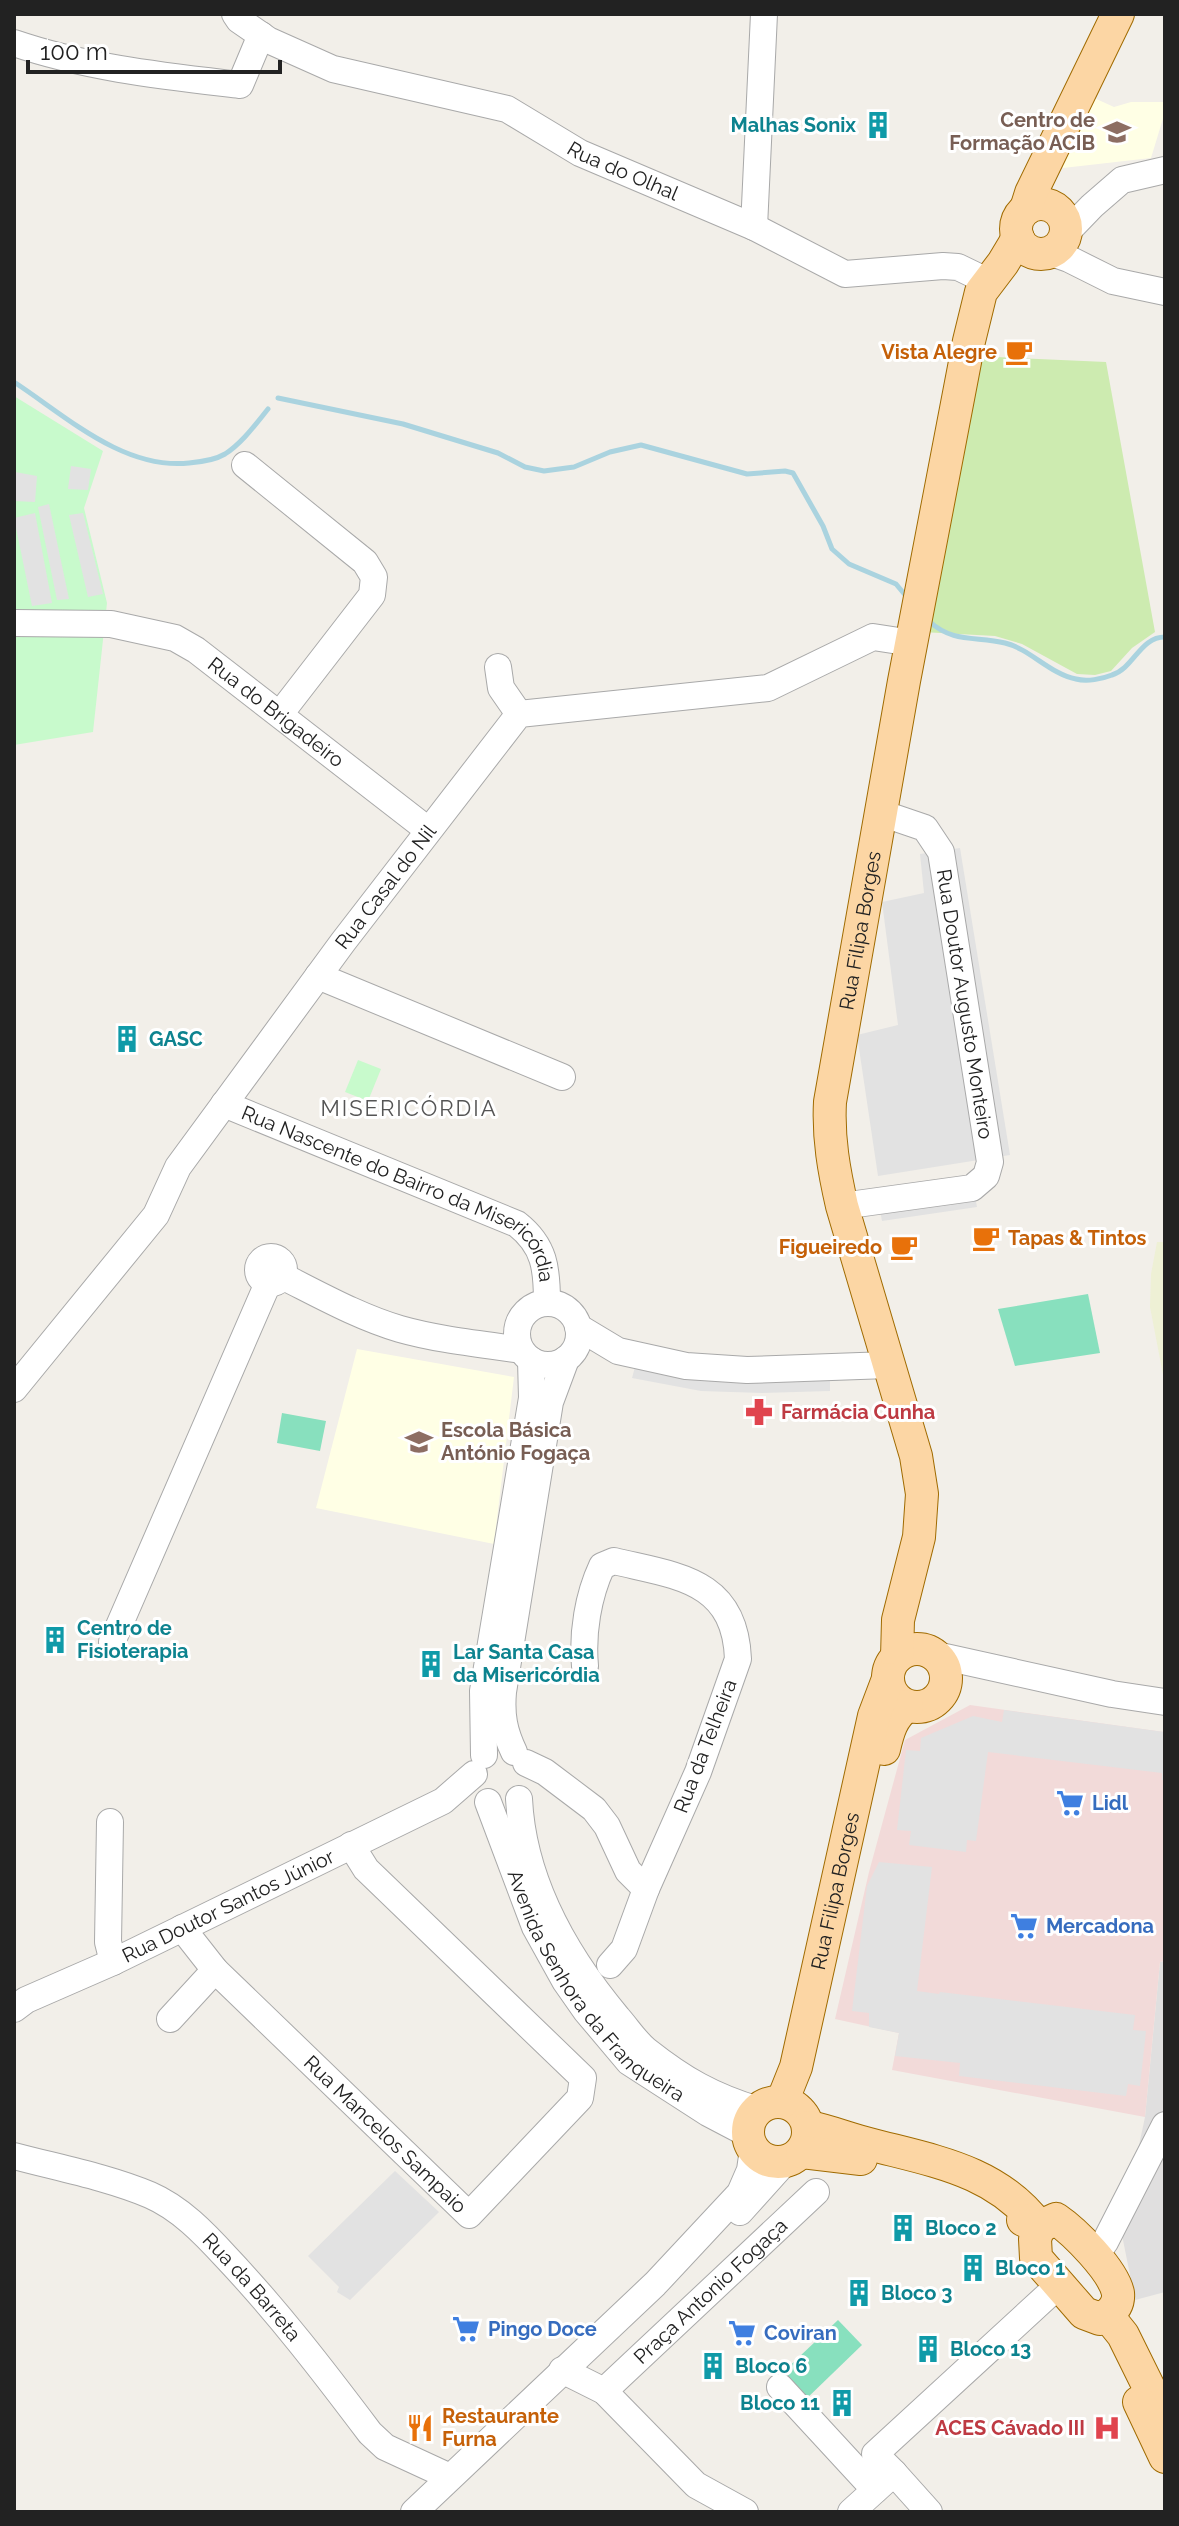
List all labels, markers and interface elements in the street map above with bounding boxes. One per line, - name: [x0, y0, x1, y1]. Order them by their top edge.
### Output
- scale bar: [28, 24, 280, 74]
- text: 100 m: [40, 37, 108, 66]
- place label: Centro de Formação ACIB: [949, 108, 1095, 155]
- building icon: Malhas Sonix: [863, 110, 893, 140]
- place label: Malhas Sonix: [731, 113, 856, 137]
- school or university icon: Centro de Formação ACIB: [1102, 117, 1132, 147]
- street label: Rua do Olhal: [563, 136, 683, 206]
- cafe icon: Vista Alegre: [1004, 337, 1034, 367]
- place label: Vista Alegre: [881, 340, 997, 364]
- street label: Rua do Brigadeiro: [203, 652, 349, 772]
- street label: Rua Casal do Nil: [330, 819, 441, 954]
- street label: Rua Filipa Borges: [834, 849, 886, 1012]
- street label: Rua Doutor Augusto Monteiro: [932, 867, 998, 1141]
- building icon: GASC: [112, 1024, 142, 1054]
- place label: GASC: [149, 1027, 203, 1051]
- district label: MISERICÓRDIA: [320, 1095, 498, 1121]
- street label: Rua Nascente do Bairro da Misericórdia: [238, 1101, 558, 1283]
- cafe icon: Tapas & Tintos: [971, 1223, 1001, 1253]
- place label: Tapas & Tintos: [1008, 1226, 1147, 1250]
- cafe icon: Figueiredo: [889, 1232, 919, 1262]
- place label: Figueiredo: [779, 1235, 882, 1259]
- pharmacy icon: Farmácia Cunha: [744, 1397, 774, 1427]
- place label: Farmácia Cunha: [781, 1400, 935, 1424]
- place label: Escola Básica António Fogaça: [441, 1418, 590, 1465]
- school or university icon: Escola Básica António Fogaça: [404, 1427, 434, 1457]
- place label: Centro de Fisioterapia: [77, 1616, 188, 1663]
- building icon: Centro de Fisioterapia: [40, 1625, 70, 1655]
- place label: Lar Santa Casa da Misericórdia: [453, 1640, 600, 1687]
- building icon: Lar Santa Casa da Misericórdia: [416, 1649, 446, 1679]
- street label: Rua da Telheira: [668, 1676, 742, 1816]
- supermarket icon: Lidl: [1055, 1788, 1085, 1818]
- place label: Lidl: [1092, 1791, 1129, 1815]
- street label: Rua Filipa Borges: [806, 1810, 864, 1972]
- street label: Rua Doutor Santos Júnior: [118, 1844, 338, 1968]
- street label: Avenida Senhora da Franqueira: [503, 1867, 689, 2107]
- supermarket icon: Mercadona: [1009, 1911, 1039, 1941]
- place label: Mercadona: [1046, 1914, 1154, 1938]
- street label: Rua Mancelos Sampaio: [299, 2050, 472, 2218]
- street label: Praça Antonio Fogaça: [629, 2213, 792, 2369]
- building icon: Bloco 2: [888, 2213, 918, 2243]
- place label: Bloco 2: [925, 2216, 996, 2240]
- street label: Rua da Barreta: [198, 2228, 306, 2346]
- building icon: Bloco 1: [958, 2253, 988, 2283]
- place label: Bloco 1: [995, 2256, 1065, 2280]
- building icon: Bloco 3: [844, 2278, 874, 2308]
- place label: Bloco 3: [881, 2281, 952, 2305]
- supermarket icon: Pingo Doce: [451, 2314, 481, 2344]
- place label: Pingo Doce: [488, 2317, 597, 2341]
- supermarket icon: Coviran: [727, 2318, 757, 2348]
- place label: Coviran: [764, 2321, 837, 2345]
- building icon: Bloco 13: [913, 2334, 943, 2364]
- place label: Bloco 13: [950, 2337, 1031, 2361]
- building icon: Bloco 6: [698, 2351, 728, 2381]
- place label: Bloco 6: [735, 2354, 807, 2378]
- building icon: Bloco 11: [827, 2388, 857, 2418]
- place label: Bloco 11: [740, 2391, 820, 2415]
- place label: Restaurante Furna: [442, 2404, 559, 2451]
- restaurant icon: Restaurante Furna: [405, 2413, 435, 2443]
- hospital icon: ACES Cávado III: [1092, 2413, 1122, 2443]
- place label: ACES Cávado III: [935, 2416, 1085, 2440]

